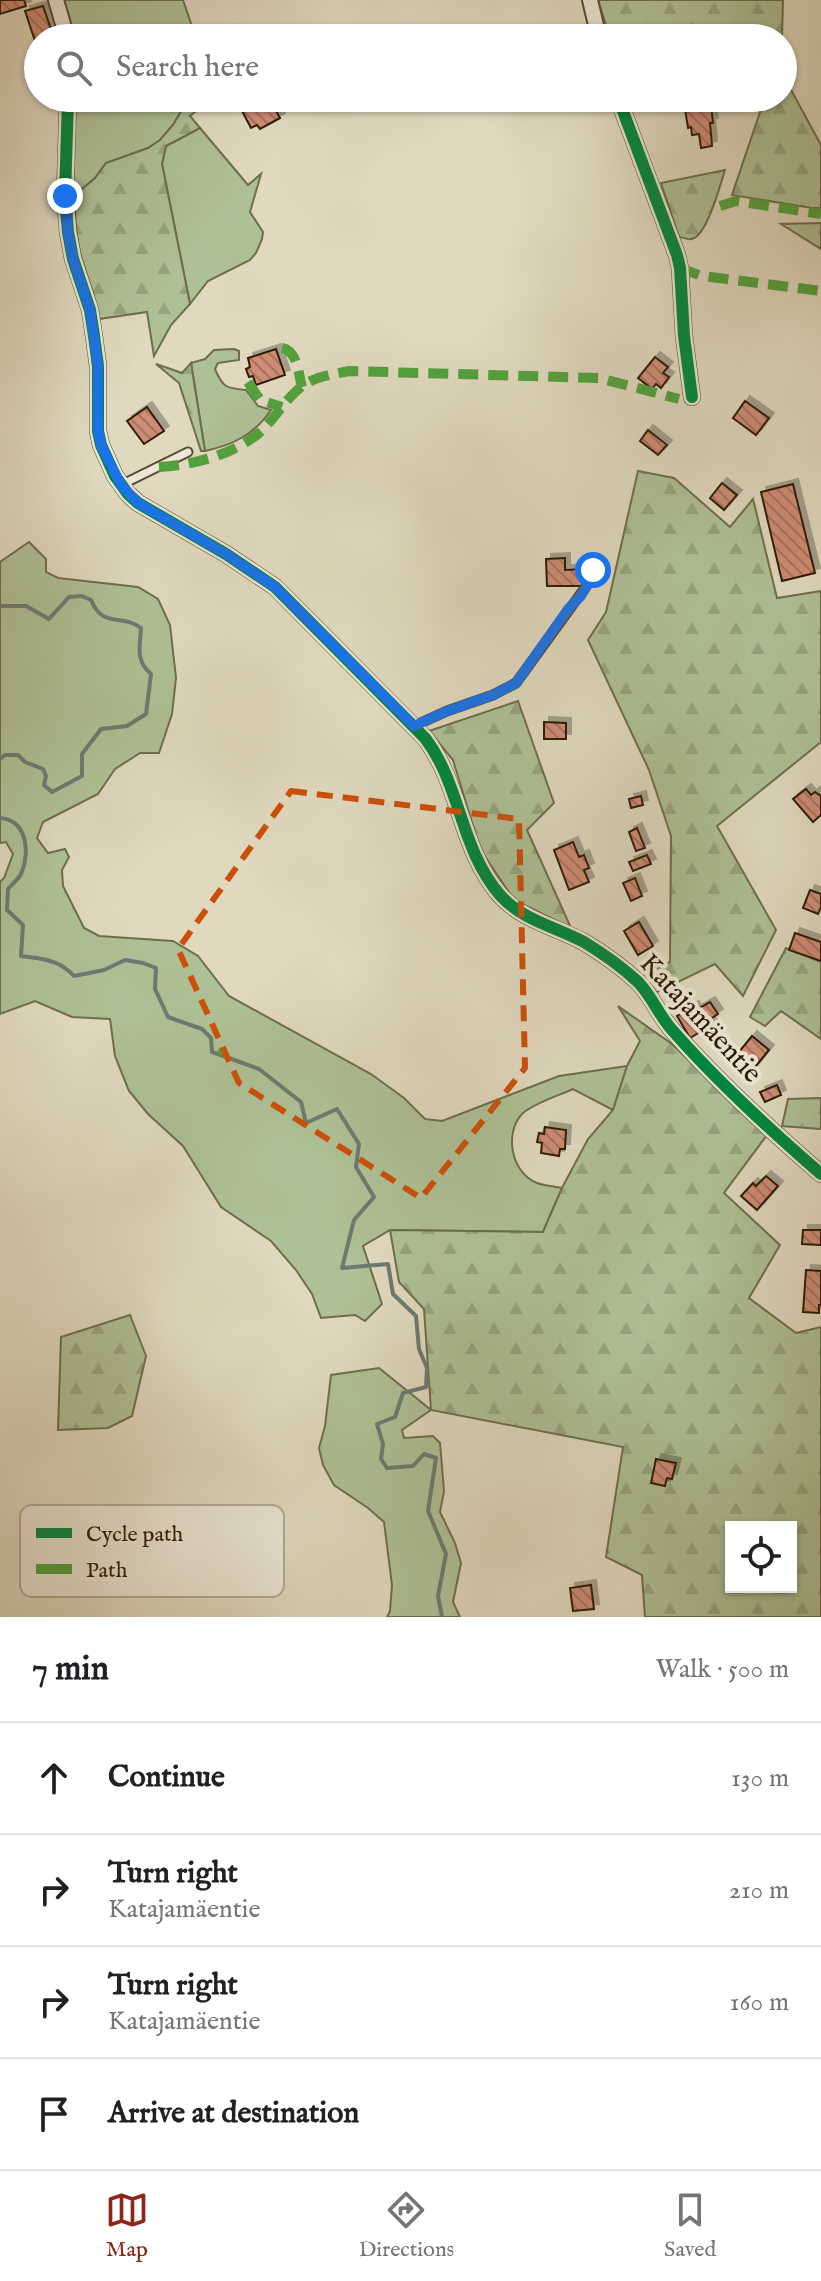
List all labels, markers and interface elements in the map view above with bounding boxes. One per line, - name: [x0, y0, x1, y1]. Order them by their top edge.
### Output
- search box: [24, 24, 797, 112]
- icon: search: [52, 46, 96, 90]
- text: Search here: [116, 49, 259, 87]
- route end: [47, 178, 83, 214]
- route start: [575, 552, 611, 588]
- street label: Katajamäentie: [631, 947, 769, 1091]
- legend: [20, 1505, 284, 1597]
- text: Cycle path: [86, 1521, 183, 1549]
- map controls: [725, 1521, 797, 1593]
- button: locate: [725, 1521, 797, 1593]
- text: Path: [86, 1557, 128, 1585]
- text: 7 min: [32, 1648, 109, 1691]
- text: Walk · 500 m: [656, 1653, 789, 1686]
- icon: ahead: [32, 1756, 76, 1800]
- text: Continue: [108, 1759, 225, 1797]
- text: 130 m: [731, 1762, 789, 1795]
- text: Turn right: [108, 1855, 238, 1893]
- icon: right: [32, 1868, 76, 1912]
- text: 210 m: [729, 1874, 789, 1907]
- text: Katajamäentie: [108, 1893, 260, 1926]
- text: Turn right: [108, 1967, 238, 2005]
- icon: right: [32, 1980, 76, 2024]
- text: 160 m: [730, 1986, 789, 2019]
- text: Katajamäentie: [108, 2005, 260, 2038]
- icon: arrive: [32, 2092, 76, 2136]
- text: Arrive at destination: [108, 2095, 359, 2133]
- tab: Map: [105, 2188, 149, 2264]
- tab: Directions: [359, 2188, 454, 2264]
- tab: Saved: [664, 2188, 716, 2264]

